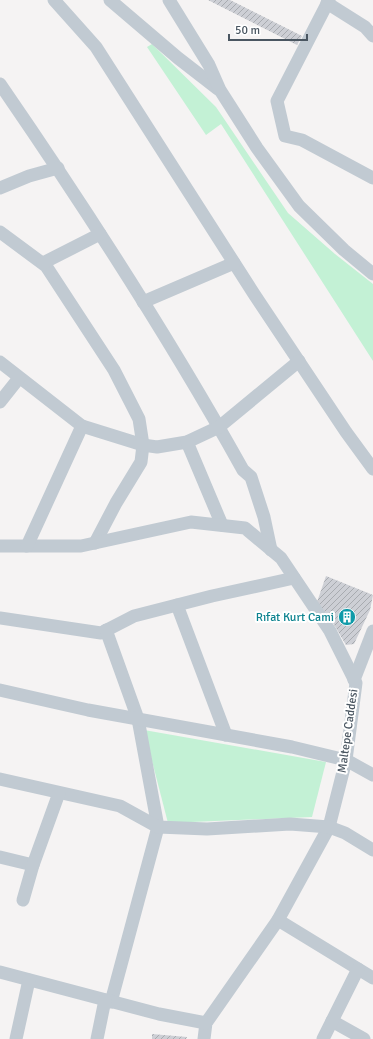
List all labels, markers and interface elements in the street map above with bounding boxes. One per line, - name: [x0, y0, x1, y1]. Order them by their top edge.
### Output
- scale bar: [229, 16, 307, 42]
- text: 50 m: [235, 23, 260, 38]
- building icon: Rıfat Kurt Cami: [337, 607, 357, 627]
- place label: Rıfat Kurt Cami: [256, 610, 334, 625]
- street label: Maltepe Caddesi: [335, 688, 361, 774]

